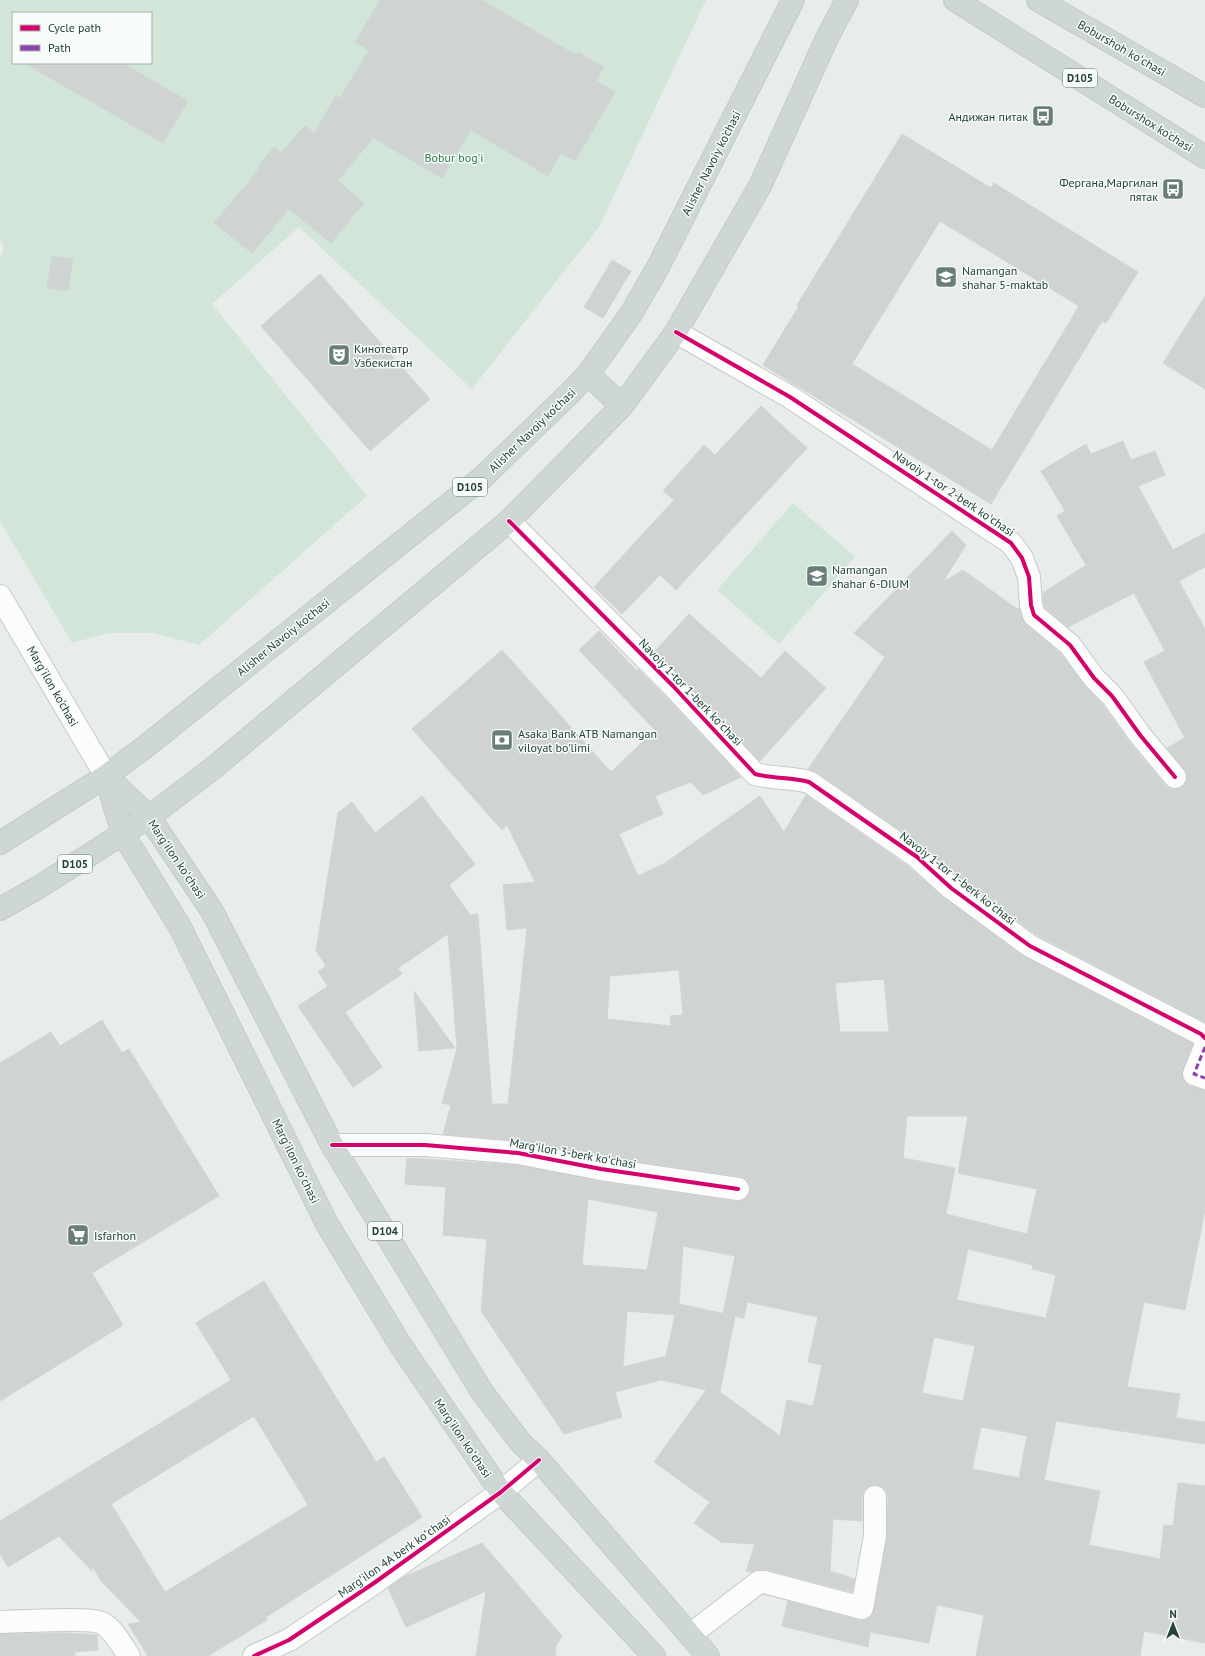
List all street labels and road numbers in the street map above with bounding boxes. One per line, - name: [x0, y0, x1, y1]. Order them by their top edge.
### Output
- street label: Boburshoh koʻchasi: [1075, 17, 1169, 79]
- road number: D105: [1063, 69, 1097, 87]
- street label: Boburshox ko'chasi: [1106, 91, 1196, 155]
- street label: Alisher Navoiy ko'chasi: [678, 108, 744, 218]
- street label: Alisher Navoiy ko'chasi: [485, 385, 579, 475]
- street label: Navoiy 1-tor 2-berk koʻchasi: [890, 447, 1018, 539]
- road number: D105: [453, 478, 487, 496]
- street label: Alisher Navoiy ko'chasi: [233, 595, 333, 679]
- street label: Navoiy 1-tor 1-berk koʻchasi: [636, 635, 746, 749]
- street label: Marg'ilon ko'chasi: [24, 643, 82, 729]
- street label: Margʻilon koʻchasi: [145, 816, 209, 902]
- street label: Navoiy 1-tor 1-berk koʻchasi: [897, 828, 1019, 928]
- road number: D105: [58, 855, 92, 873]
- street label: Margʻilon koʻchasi: [269, 1116, 323, 1206]
- street label: Margʻilon 3-berk koʻchasi: [508, 1134, 638, 1172]
- road number: D104: [368, 1222, 402, 1240]
- street label: Margʻilon koʻchasi: [431, 1395, 495, 1481]
- street label: Margʻilon 4А berk koʻchasi: [335, 1511, 453, 1601]

